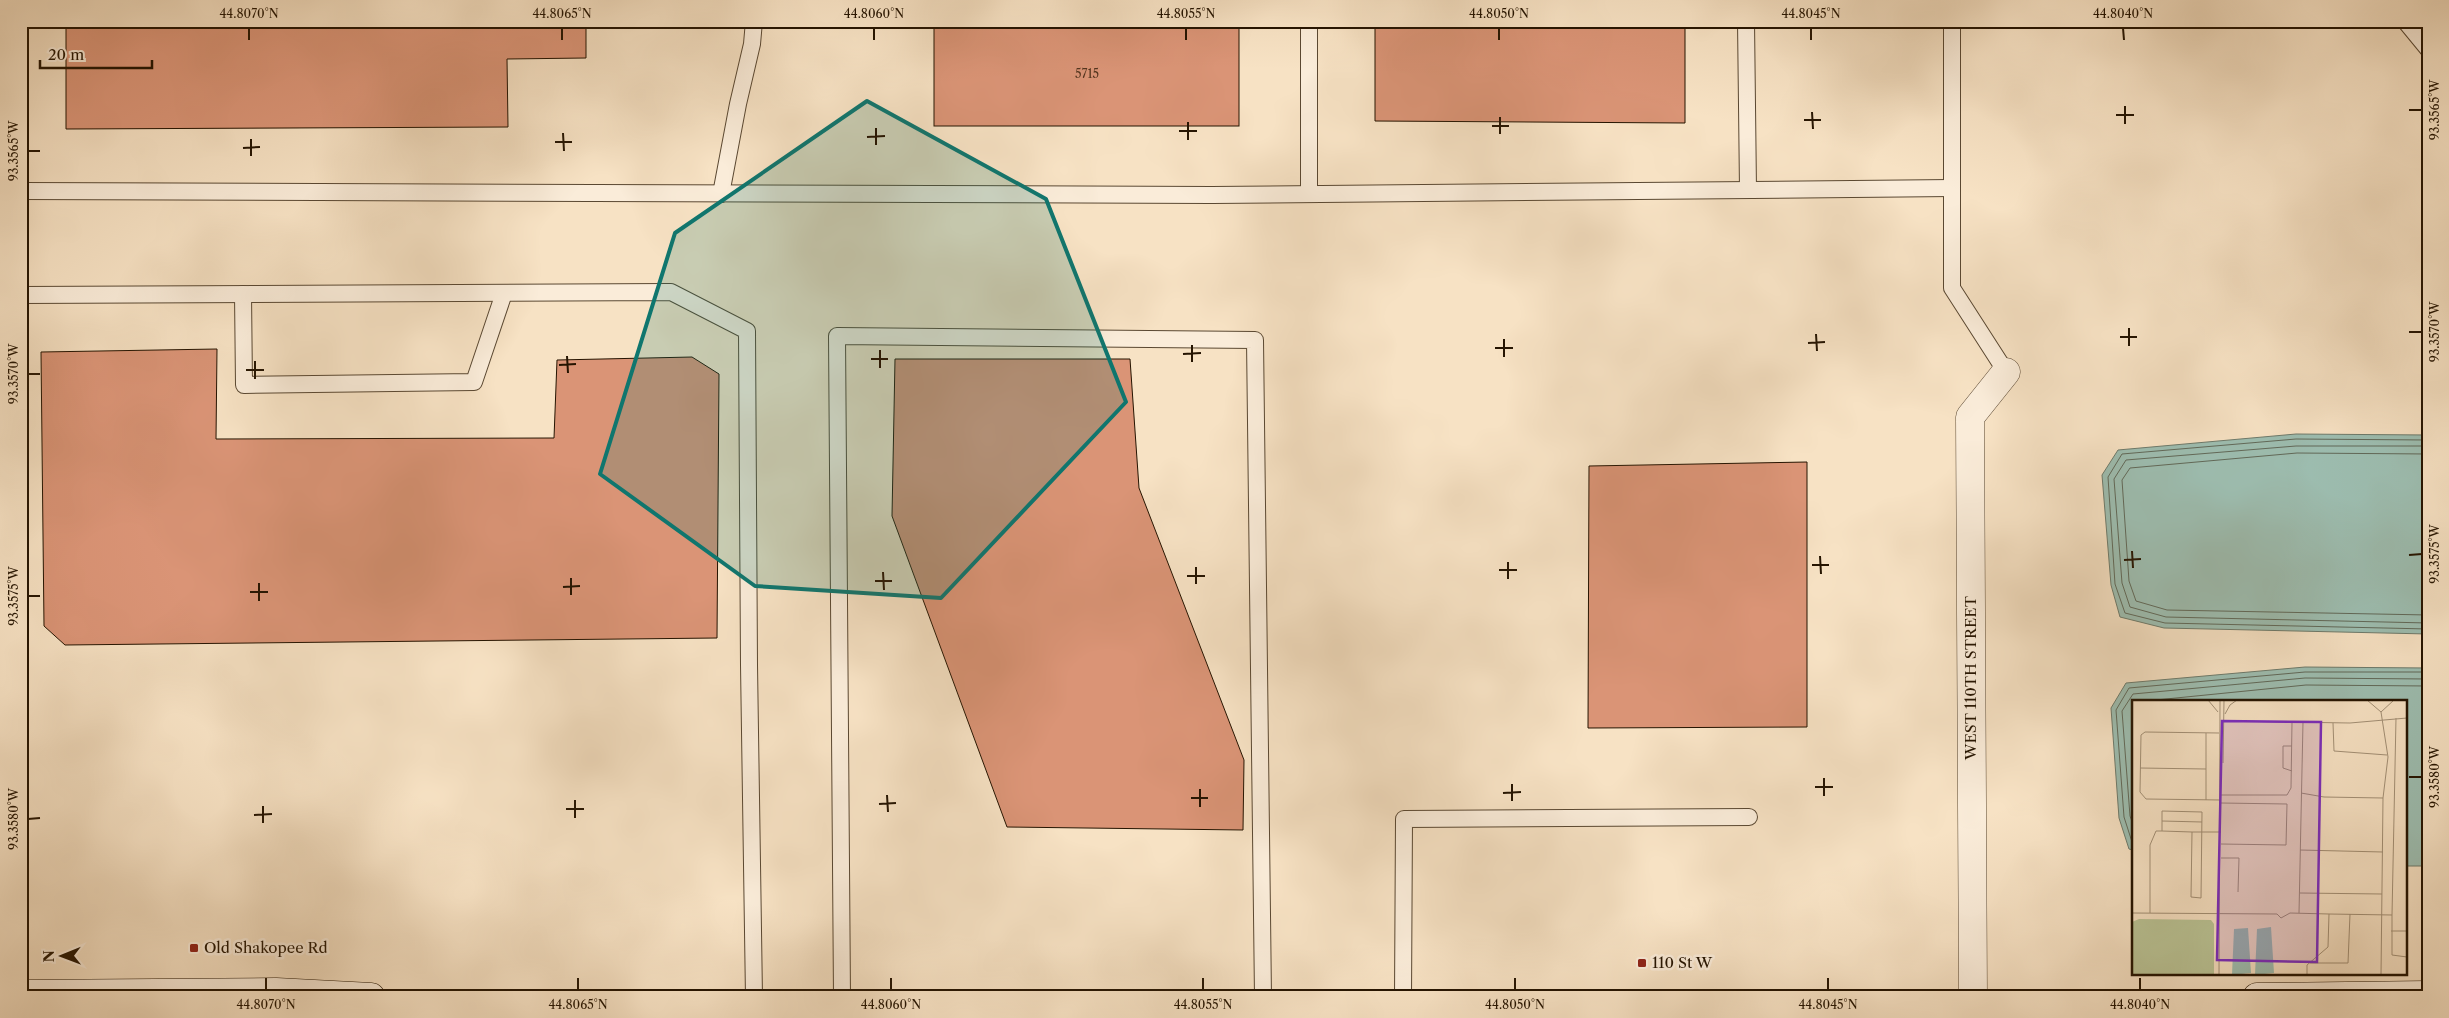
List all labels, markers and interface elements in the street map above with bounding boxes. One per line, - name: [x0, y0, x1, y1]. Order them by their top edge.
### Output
- text: 44.8070°N: [219, 6, 279, 21]
- text: 44.8065°N: [532, 6, 592, 21]
- text: 44.8060°N: [844, 6, 904, 21]
- text: 44.8055°N: [1157, 6, 1215, 21]
- text: 44.8050°N: [1469, 6, 1529, 21]
- text: 44.8045°N: [1781, 6, 1841, 21]
- text: 44.8040°N: [2093, 6, 2153, 21]
- scale bar: [40, 38, 152, 70]
- text: 20 m: [48, 45, 84, 64]
- house number: 5715: [1075, 66, 1099, 81]
- text: 93.3565°W: [2427, 79, 2442, 140]
- text: 93.3565°W: [6, 120, 21, 181]
- text: 93.3570°W: [2427, 301, 2442, 362]
- text: 93.3570°W: [6, 343, 21, 404]
- text: 93.3575°W: [2427, 523, 2442, 584]
- text: 93.3575°W: [6, 565, 21, 626]
- street label: WEST 110TH STREET: [1961, 595, 1980, 761]
- inset map: [2132, 700, 2406, 976]
- text: 93.3580°W: [2427, 745, 2442, 808]
- text: 93.3580°W: [6, 787, 21, 850]
- north arrow: [38, 930, 88, 980]
- place label: Old Shakopee Rd: [204, 938, 328, 957]
- marker: Old Shakopee Rd: [188, 942, 200, 954]
- text: N: [40, 950, 58, 962]
- place label: 110 St W: [1652, 953, 1713, 972]
- marker: 110 St W: [1636, 957, 1648, 969]
- text: 44.8070°N: [236, 997, 296, 1012]
- text: 44.8065°N: [548, 997, 608, 1012]
- text: 44.8060°N: [861, 997, 921, 1012]
- text: 44.8055°N: [1174, 997, 1232, 1012]
- text: 44.8050°N: [1485, 997, 1545, 1012]
- text: 44.8045°N: [1798, 997, 1858, 1012]
- text: 44.8040°N: [2110, 997, 2170, 1012]

